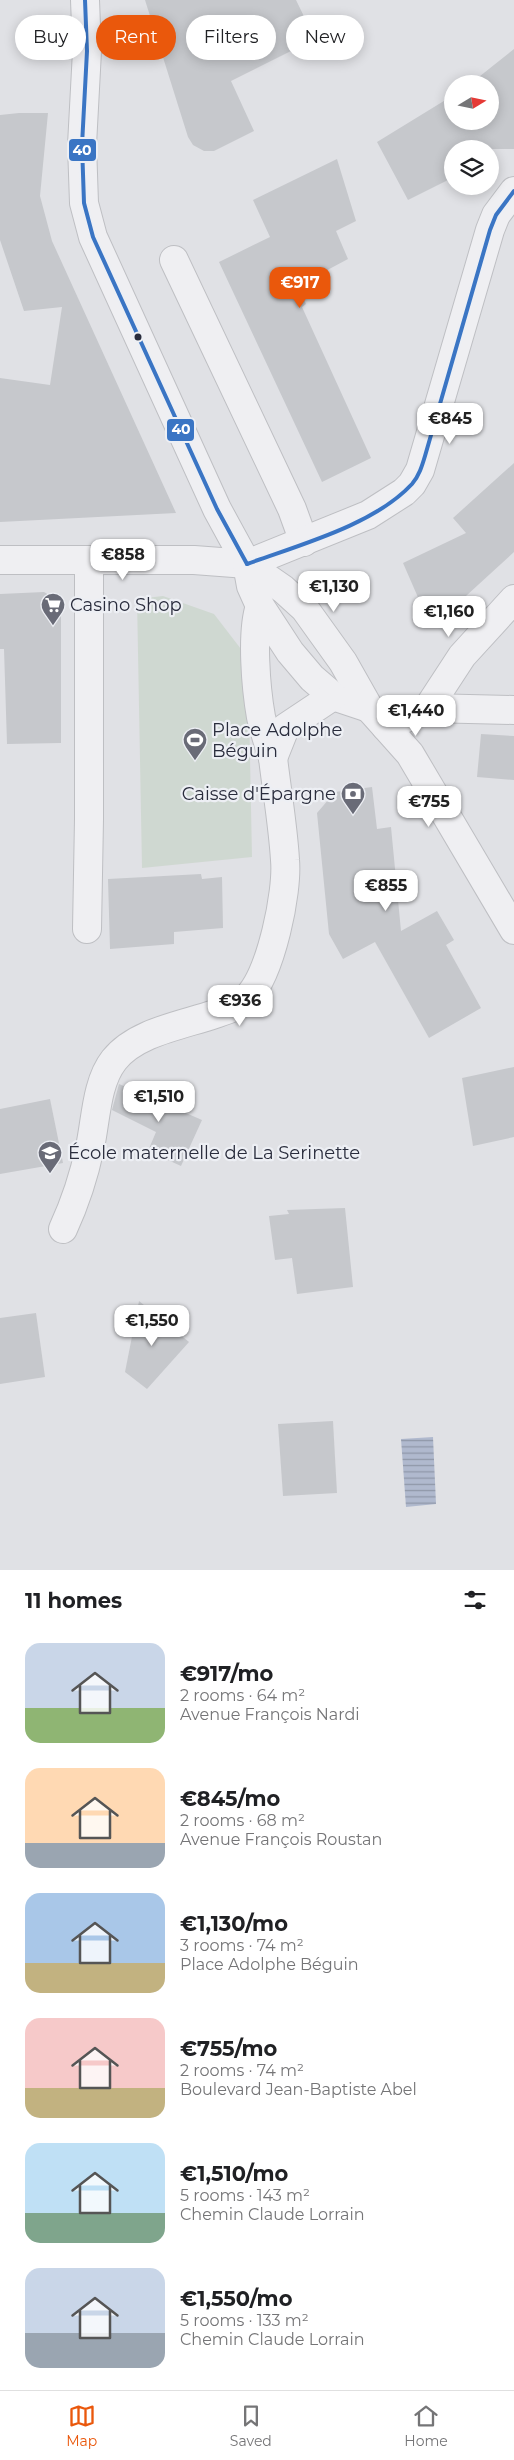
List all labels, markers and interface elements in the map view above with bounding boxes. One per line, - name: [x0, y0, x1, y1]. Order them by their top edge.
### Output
- chip: Buy: [15, 15, 86, 60]
- chip: Rent: [96, 15, 176, 60]
- chip: Filters: [186, 15, 276, 60]
- chip: New: [286, 15, 364, 60]
- north arrow: [444, 75, 499, 130]
- map controls: [444, 75, 499, 195]
- line badge: 40: [68, 138, 97, 162]
- button: layers: [444, 140, 499, 195]
- text: 40: [72, 141, 92, 159]
- pin: €917: [270, 266, 330, 309]
- text: €917: [280, 273, 320, 292]
- unlabelled marker: [133, 332, 143, 342]
- pin: €845: [420, 402, 480, 445]
- text: €845: [428, 409, 472, 428]
- line badge: 40: [166, 418, 195, 442]
- text: 40: [171, 420, 191, 438]
- pin: €858: [93, 538, 153, 581]
- text: €858: [101, 545, 145, 564]
- pin: €1,130: [293, 570, 375, 613]
- text: €1,130: [309, 577, 359, 596]
- supermarket icon: Casino Shop: [40, 592, 66, 626]
- place label: Casino Shop: [70, 594, 182, 616]
- pin: €1,160: [408, 596, 490, 638]
- text: €1,160: [424, 602, 474, 621]
- pin: €1,440: [375, 694, 457, 737]
- text: €1,440: [388, 701, 444, 720]
- place label: Place Adolphe Béguin: [212, 719, 342, 762]
- sports icon: Place Adolphe Béguin: [182, 727, 208, 761]
- bank icon: Caisse d'Épargne: [340, 781, 366, 815]
- place label: Caisse d'Épargne: [182, 783, 336, 805]
- pin: €755: [399, 786, 459, 828]
- text: €755: [408, 792, 450, 811]
- pin: €855: [356, 870, 416, 912]
- text: €855: [365, 876, 407, 895]
- pin: €936: [210, 984, 270, 1027]
- text: €936: [219, 991, 261, 1010]
- pin: €1,510: [118, 1080, 200, 1123]
- text: €1,510: [134, 1087, 184, 1106]
- school or university icon: École maternelle de La Serinette: [37, 1140, 63, 1174]
- place label: École maternelle de La Serinette: [68, 1142, 360, 1164]
- pin: €1,550: [111, 1304, 193, 1347]
- text: €1,550: [125, 1311, 179, 1330]
- icon: filters: [461, 1586, 489, 1614]
- text: 11 homes: [25, 1588, 122, 1613]
- text: €917/mo: [180, 1661, 273, 1686]
- icon: home: [65, 1663, 125, 1723]
- text: 2 rooms · 64 m²: [180, 1686, 305, 1705]
- text: Avenue François Nardi: [180, 1705, 360, 1724]
- text: €845/mo: [180, 1786, 280, 1811]
- icon: home: [65, 1788, 125, 1848]
- text: 2 rooms · 68 m²: [180, 1811, 305, 1830]
- text: Avenue François Roustan: [180, 1830, 382, 1849]
- text: €1,130/mo: [180, 1911, 288, 1936]
- icon: home: [65, 1913, 125, 1973]
- text: 3 rooms · 74 m²: [180, 1936, 304, 1955]
- text: Place Adolphe Béguin: [180, 1955, 359, 1974]
- text: €755/mo: [180, 2036, 277, 2061]
- icon: home: [65, 2038, 125, 2098]
- text: 2 rooms · 74 m²: [180, 2061, 304, 2080]
- text: Boulevard Jean-Baptiste Abel: [180, 2080, 417, 2099]
- text: €1,510/mo: [180, 2161, 288, 2186]
- icon: home: [65, 2163, 125, 2223]
- text: 5 rooms · 143 m²: [180, 2186, 310, 2205]
- text: Chemin Claude Lorrain: [180, 2205, 365, 2224]
- text: €1,550/mo: [180, 2286, 292, 2311]
- icon: home: [65, 2288, 125, 2348]
- text: 5 rooms · 133 m²: [180, 2311, 309, 2330]
- text: Chemin Claude Lorrain: [180, 2330, 365, 2349]
- tab: Map: [66, 2402, 97, 2450]
- tab: Saved: [230, 2402, 272, 2450]
- tab: Home: [404, 2402, 448, 2450]

